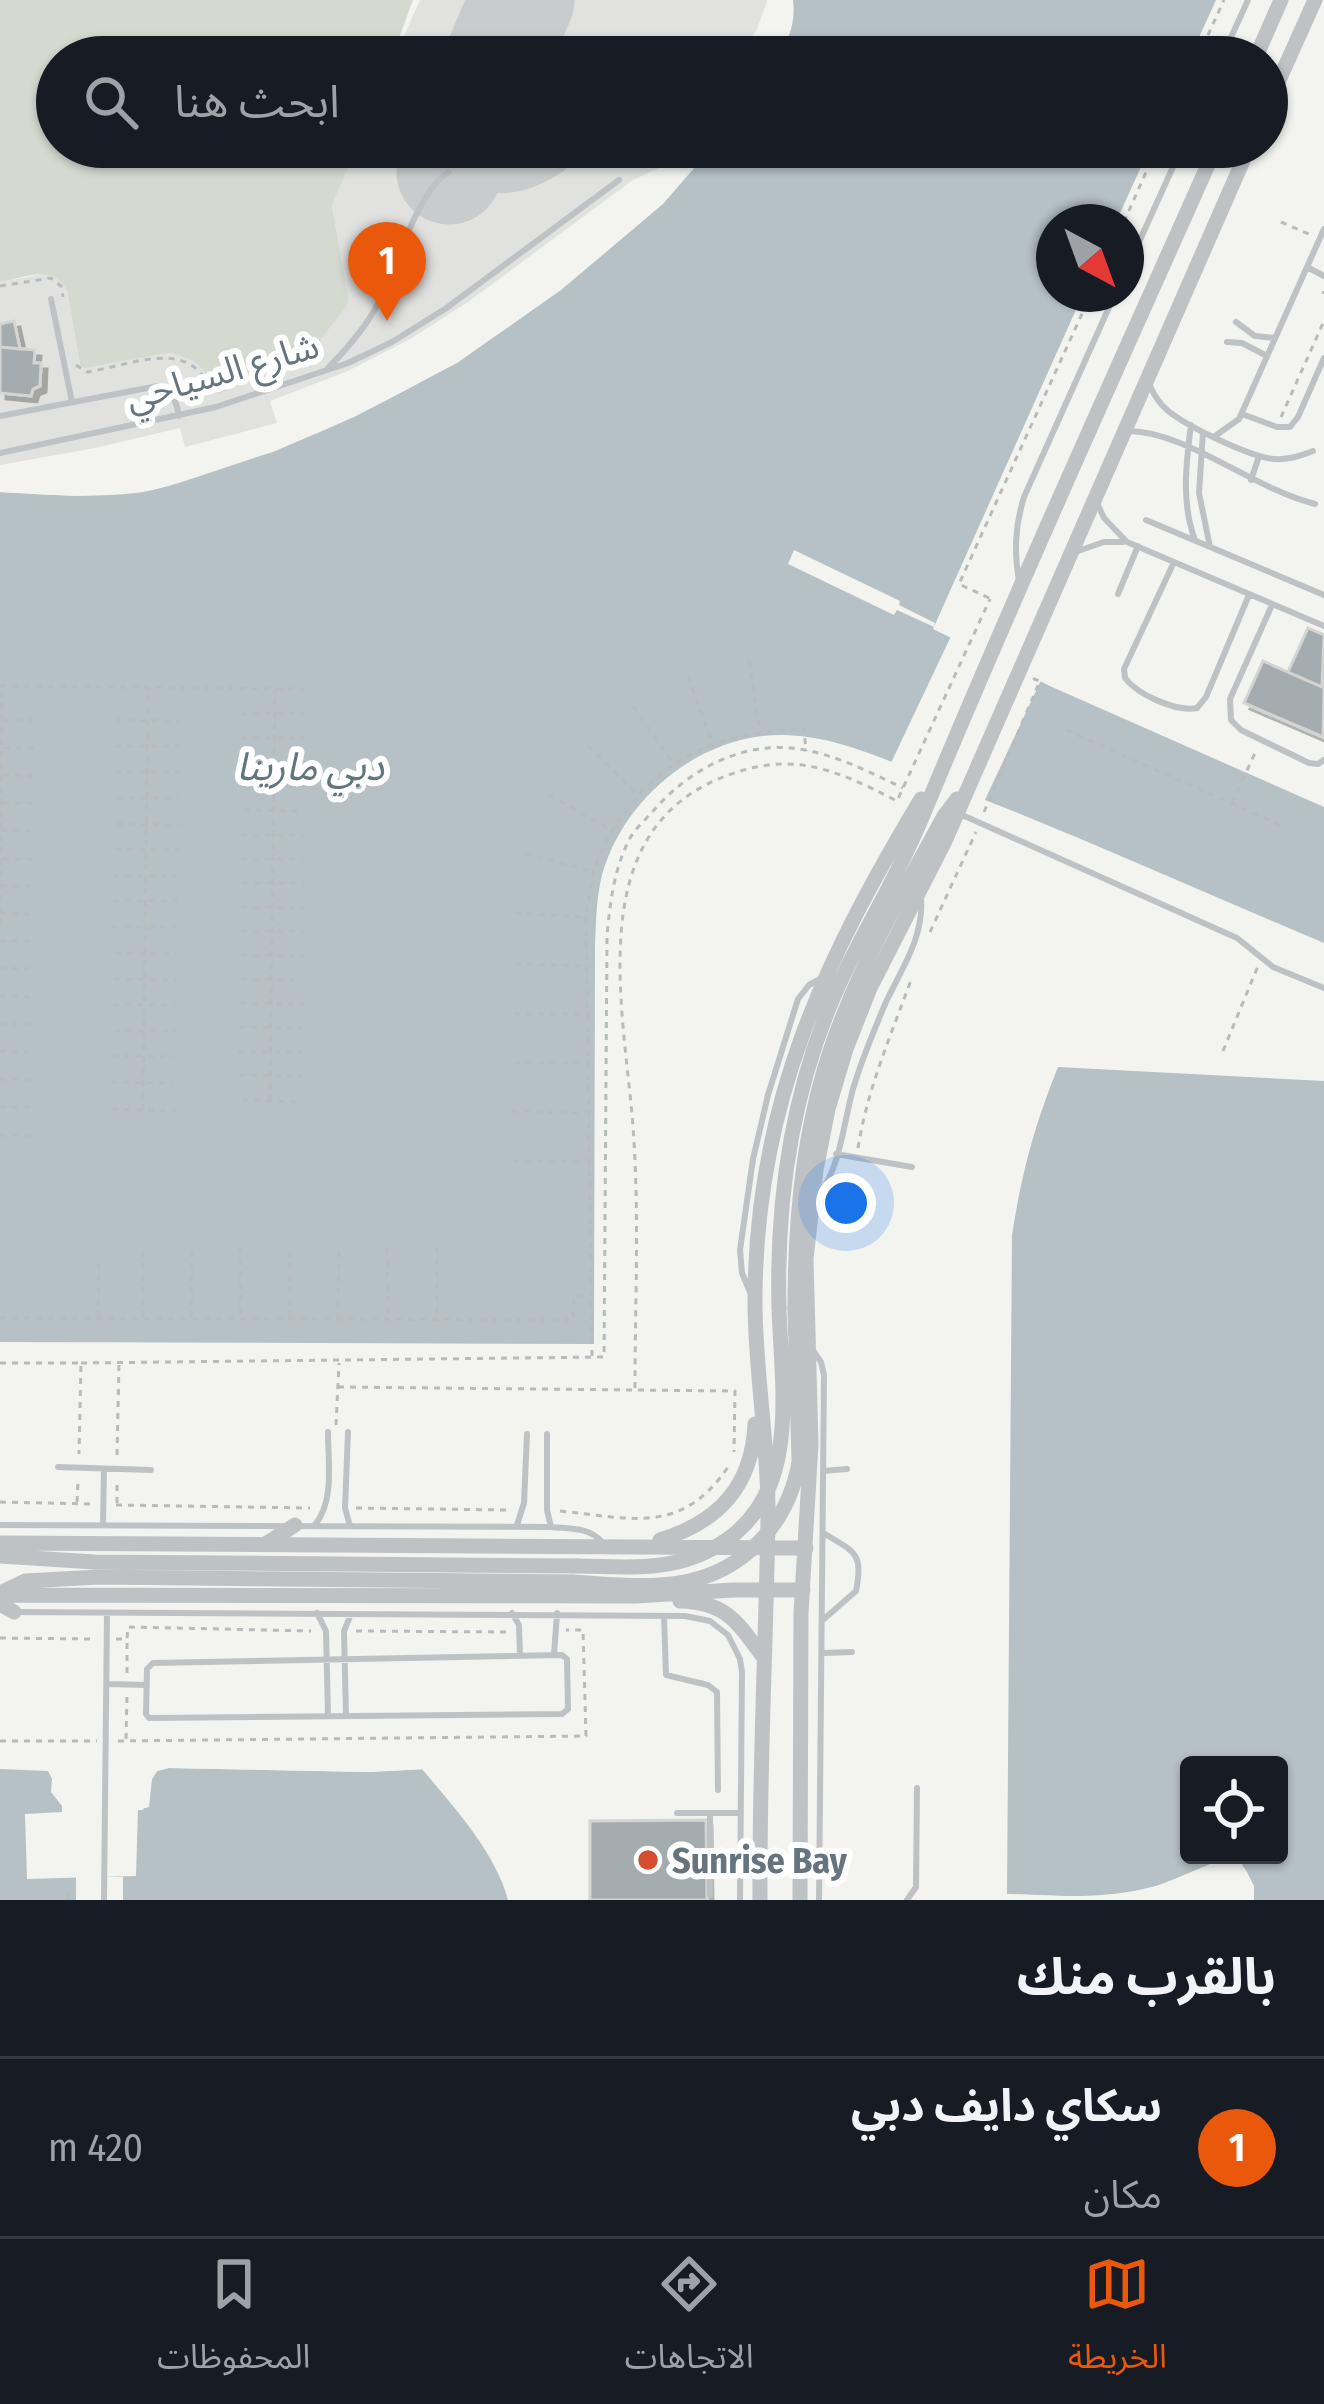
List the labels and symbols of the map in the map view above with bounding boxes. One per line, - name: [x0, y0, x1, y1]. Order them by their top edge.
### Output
- north arrow: [1036, 204, 1144, 312]
- pin: 1: [348, 222, 426, 321]
- street label: شارع السياحي: [121, 323, 325, 426]
- water label: دبي مارينا: [236, 744, 384, 797]
- your location: [816, 1173, 876, 1233]
- place label: Sunrise Bay: [672, 1839, 848, 1883]
- marker: Sunrise Bay: [635, 1847, 661, 1873]

